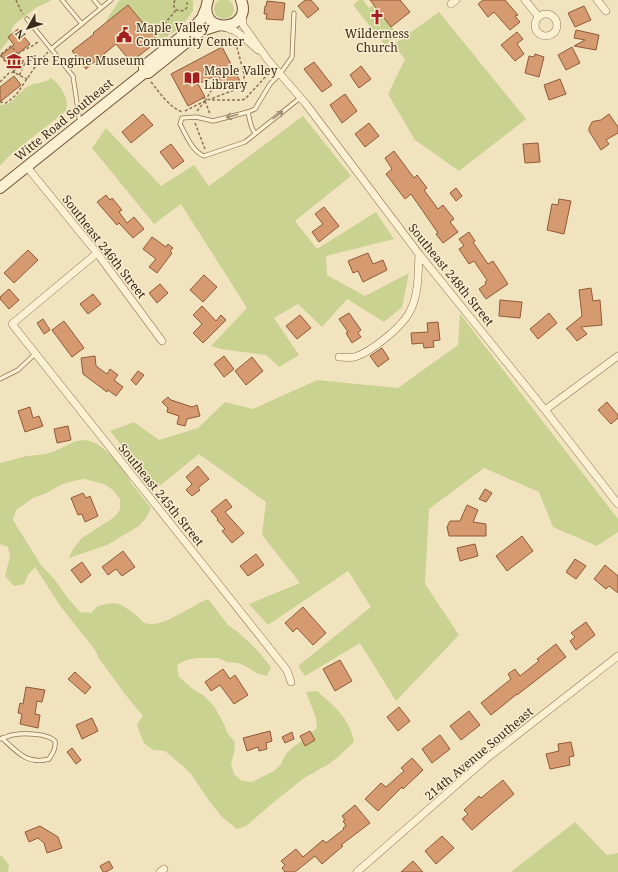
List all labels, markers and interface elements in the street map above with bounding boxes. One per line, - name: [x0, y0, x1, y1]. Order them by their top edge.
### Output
- north arrow: [8, 8, 48, 48]
- church icon: Wilderness Church: [368, 8, 386, 26]
- place label: Maple Valley Community Center: [136, 19, 244, 50]
- place label: Wilderness Church: [345, 25, 409, 56]
- text: N: [11, 26, 28, 43]
- public building icon: Maple Valley Community Center: [115, 26, 133, 44]
- museum icon: Fire Engine Museum: [5, 52, 23, 70]
- place label: Fire Engine Museum: [26, 52, 145, 69]
- place label: Maple Valley Library: [204, 62, 278, 93]
- library icon: Maple Valley Library: [183, 69, 201, 87]
- street label: Witte Road Southeast: [11, 75, 117, 165]
- one-way arrow: [273, 110, 284, 119]
- one-way arrow: [226, 113, 239, 121]
- street label: Southeast 246th Street: [58, 191, 150, 302]
- street label: Southeast 248th Street: [405, 220, 498, 330]
- street label: Southeast 245th Street: [115, 440, 208, 550]
- street label: 214th Avenue Southeast: [421, 703, 537, 804]

